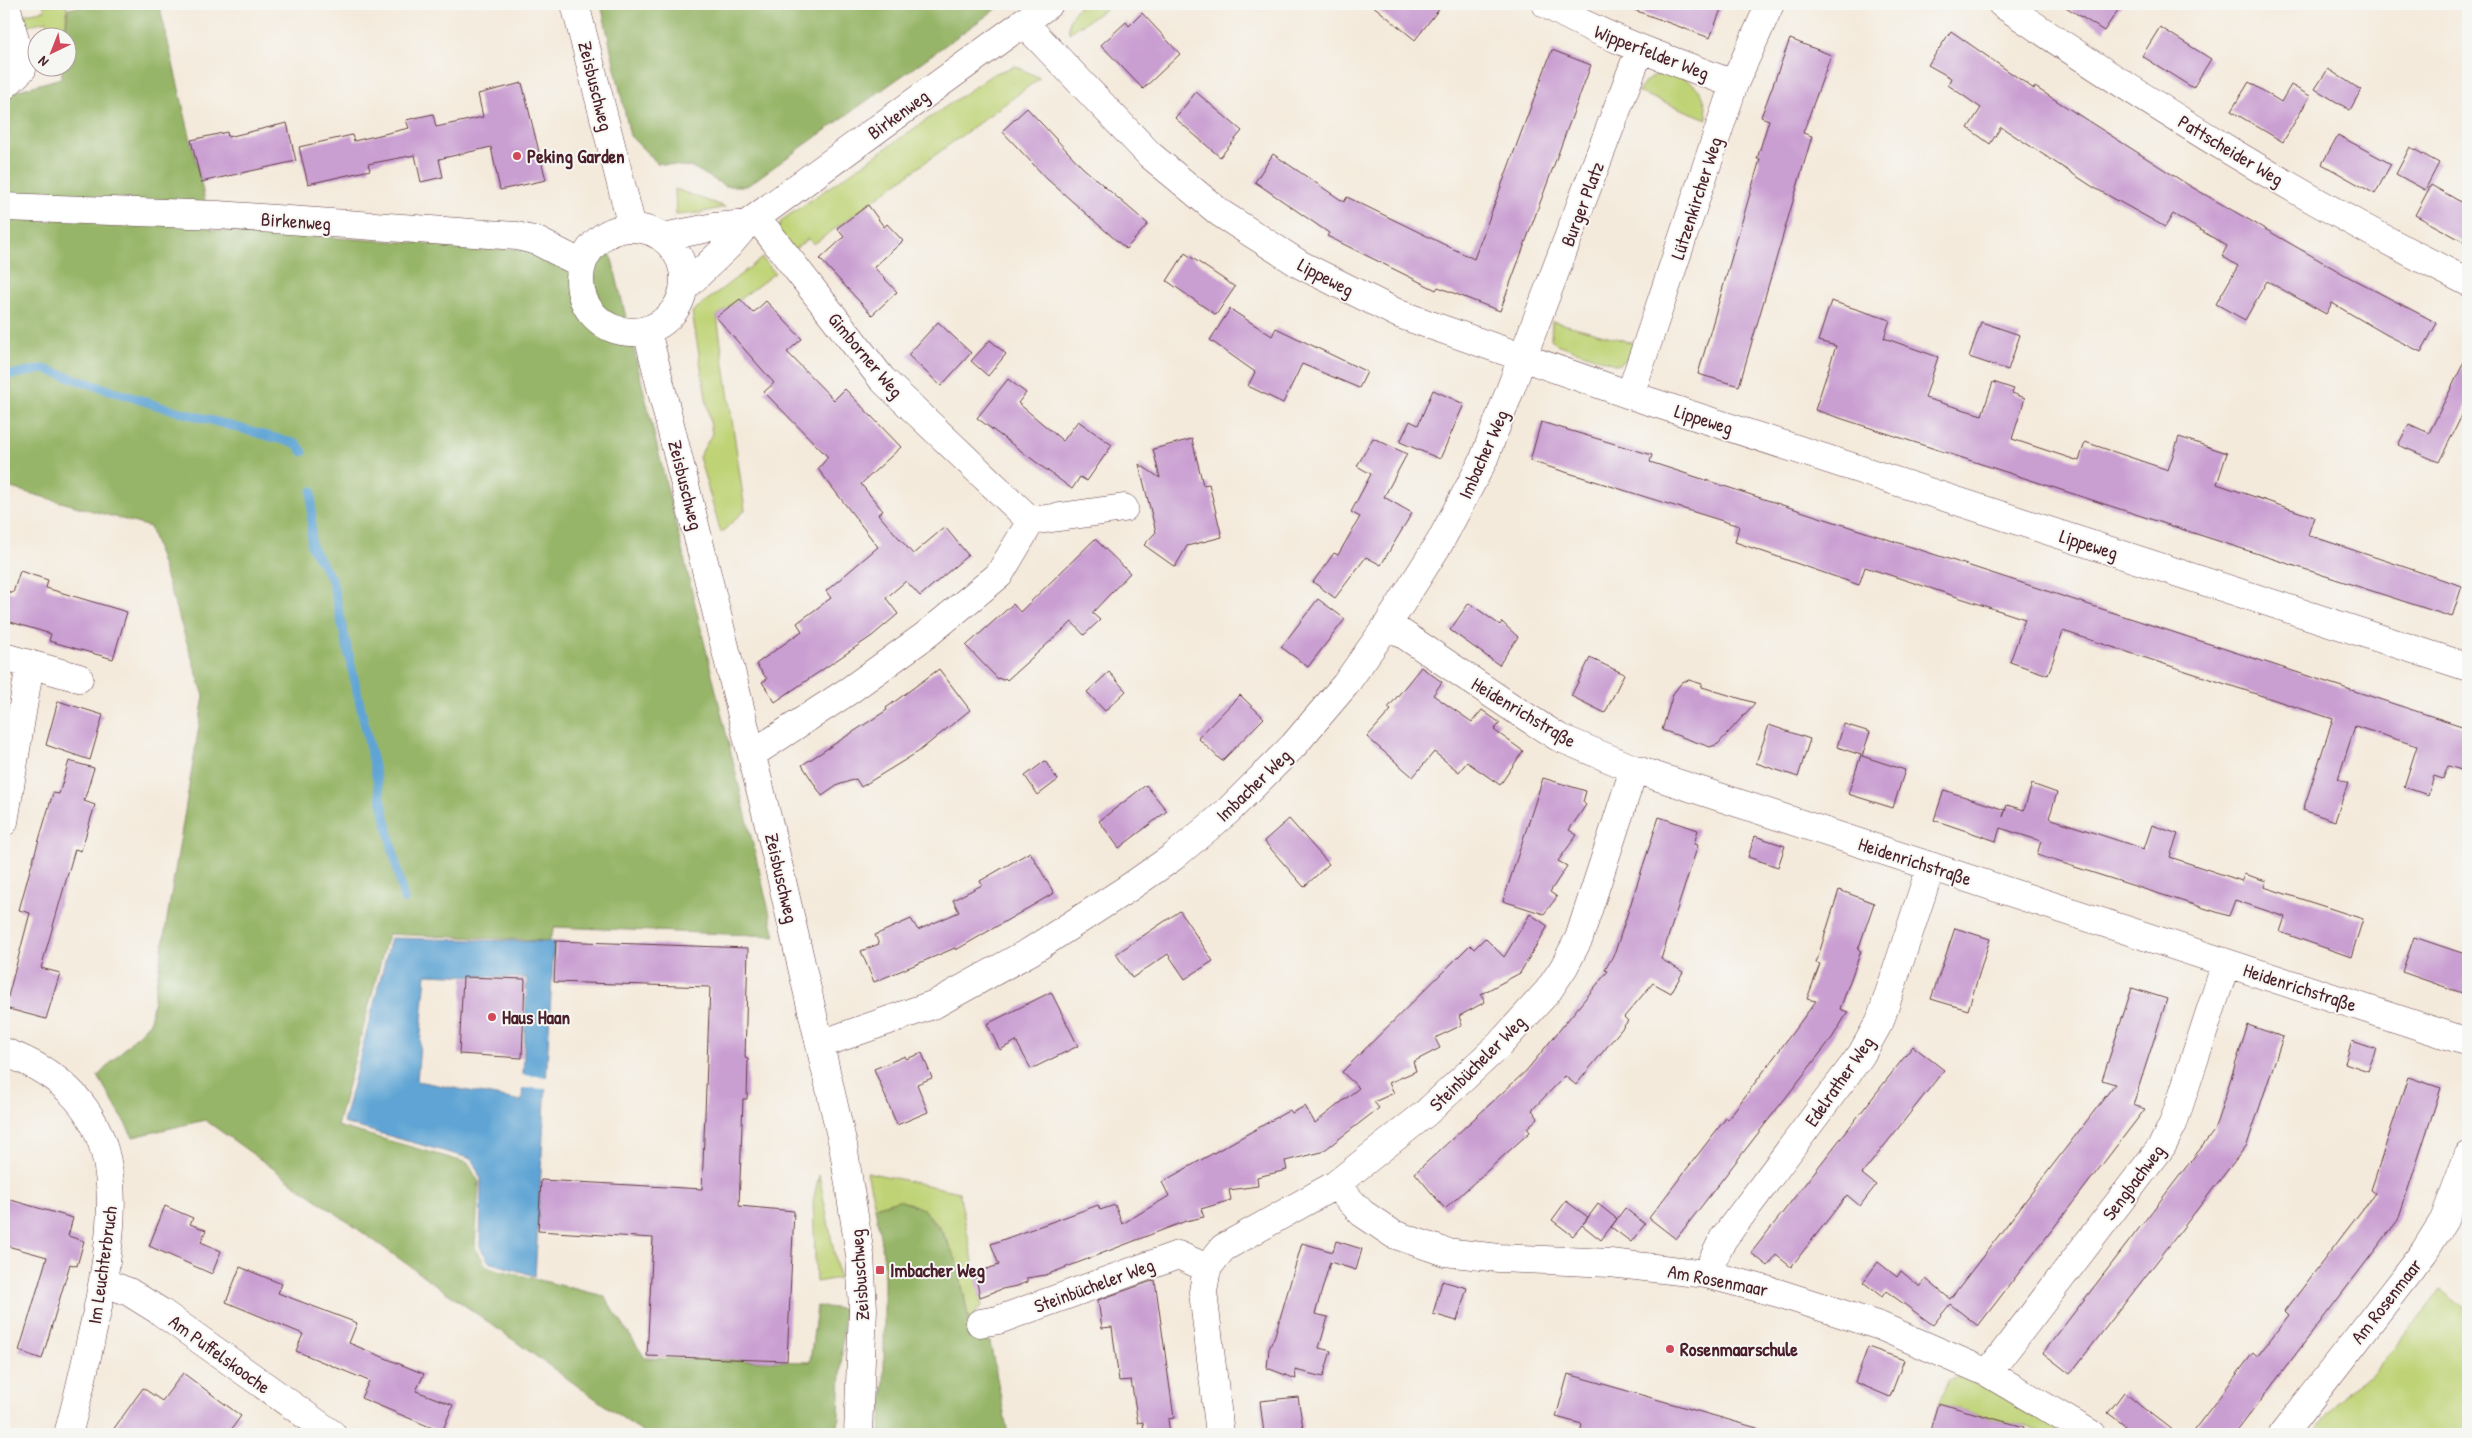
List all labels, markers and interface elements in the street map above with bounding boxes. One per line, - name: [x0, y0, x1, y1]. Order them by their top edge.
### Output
- street label: Wipperfelder Weg: [1591, 18, 1713, 86]
- north arrow: [28, 28, 78, 78]
- street label: Zeisbuschweg: [572, 38, 620, 134]
- text: N: [33, 52, 52, 71]
- street label: Birkenweg: [862, 83, 934, 145]
- street label: Pattscheider Weg: [2174, 108, 2288, 192]
- street label: Lützenkircher Weg: [1664, 133, 1728, 263]
- place label: Peking Garden: [527, 143, 625, 170]
- marker: Peking Garden: [511, 150, 523, 162]
- street label: Burger Platz: [1554, 158, 1610, 250]
- street label: Birkenweg: [260, 206, 332, 236]
- street label: Lippeweg: [1293, 251, 1359, 303]
- street label: Gimborner Weg: [822, 307, 910, 403]
- street label: Lippeweg: [1671, 397, 1737, 441]
- street label: Imbacher Weg: [1452, 405, 1514, 503]
- street label: Zeisbuschweg: [662, 437, 710, 533]
- street label: Lippeweg: [2056, 522, 2122, 566]
- street label: Heidenrichstraße: [1467, 671, 1581, 754]
- street label: Imbacher Weg: [1210, 743, 1296, 827]
- street label: Zeisbuschweg: [759, 830, 805, 926]
- street label: Heidenrichstraße: [1855, 830, 1975, 892]
- street label: Heidenrichstraße: [2240, 956, 2360, 1018]
- place label: Haus Haan: [502, 1004, 570, 1030]
- street label: Steinbücheler Weg: [1423, 1009, 1531, 1117]
- marker: Haus Haan: [486, 1011, 498, 1023]
- street label: Edelrather Weg: [1798, 1031, 1880, 1131]
- street label: Sengbachweg: [2096, 1139, 2170, 1225]
- street label: Im Leuchterbruch: [81, 1204, 123, 1326]
- street label: Zeisbuschweg: [843, 1228, 875, 1322]
- street label: Steinbücheler Weg: [1030, 1251, 1158, 1319]
- street label: Am Rosenmaar: [2345, 1252, 2428, 1349]
- place label: Imbacher Weg: [890, 1257, 986, 1284]
- street label: Am Rosenmaar: [1666, 1258, 1771, 1303]
- marker: Imbacher Weg: [874, 1264, 886, 1276]
- street label: Am Puffelskooche: [164, 1308, 276, 1400]
- place label: Rosenmaarschule: [1680, 1336, 1798, 1362]
- marker: Rosenmaarschule: [1664, 1343, 1676, 1355]

